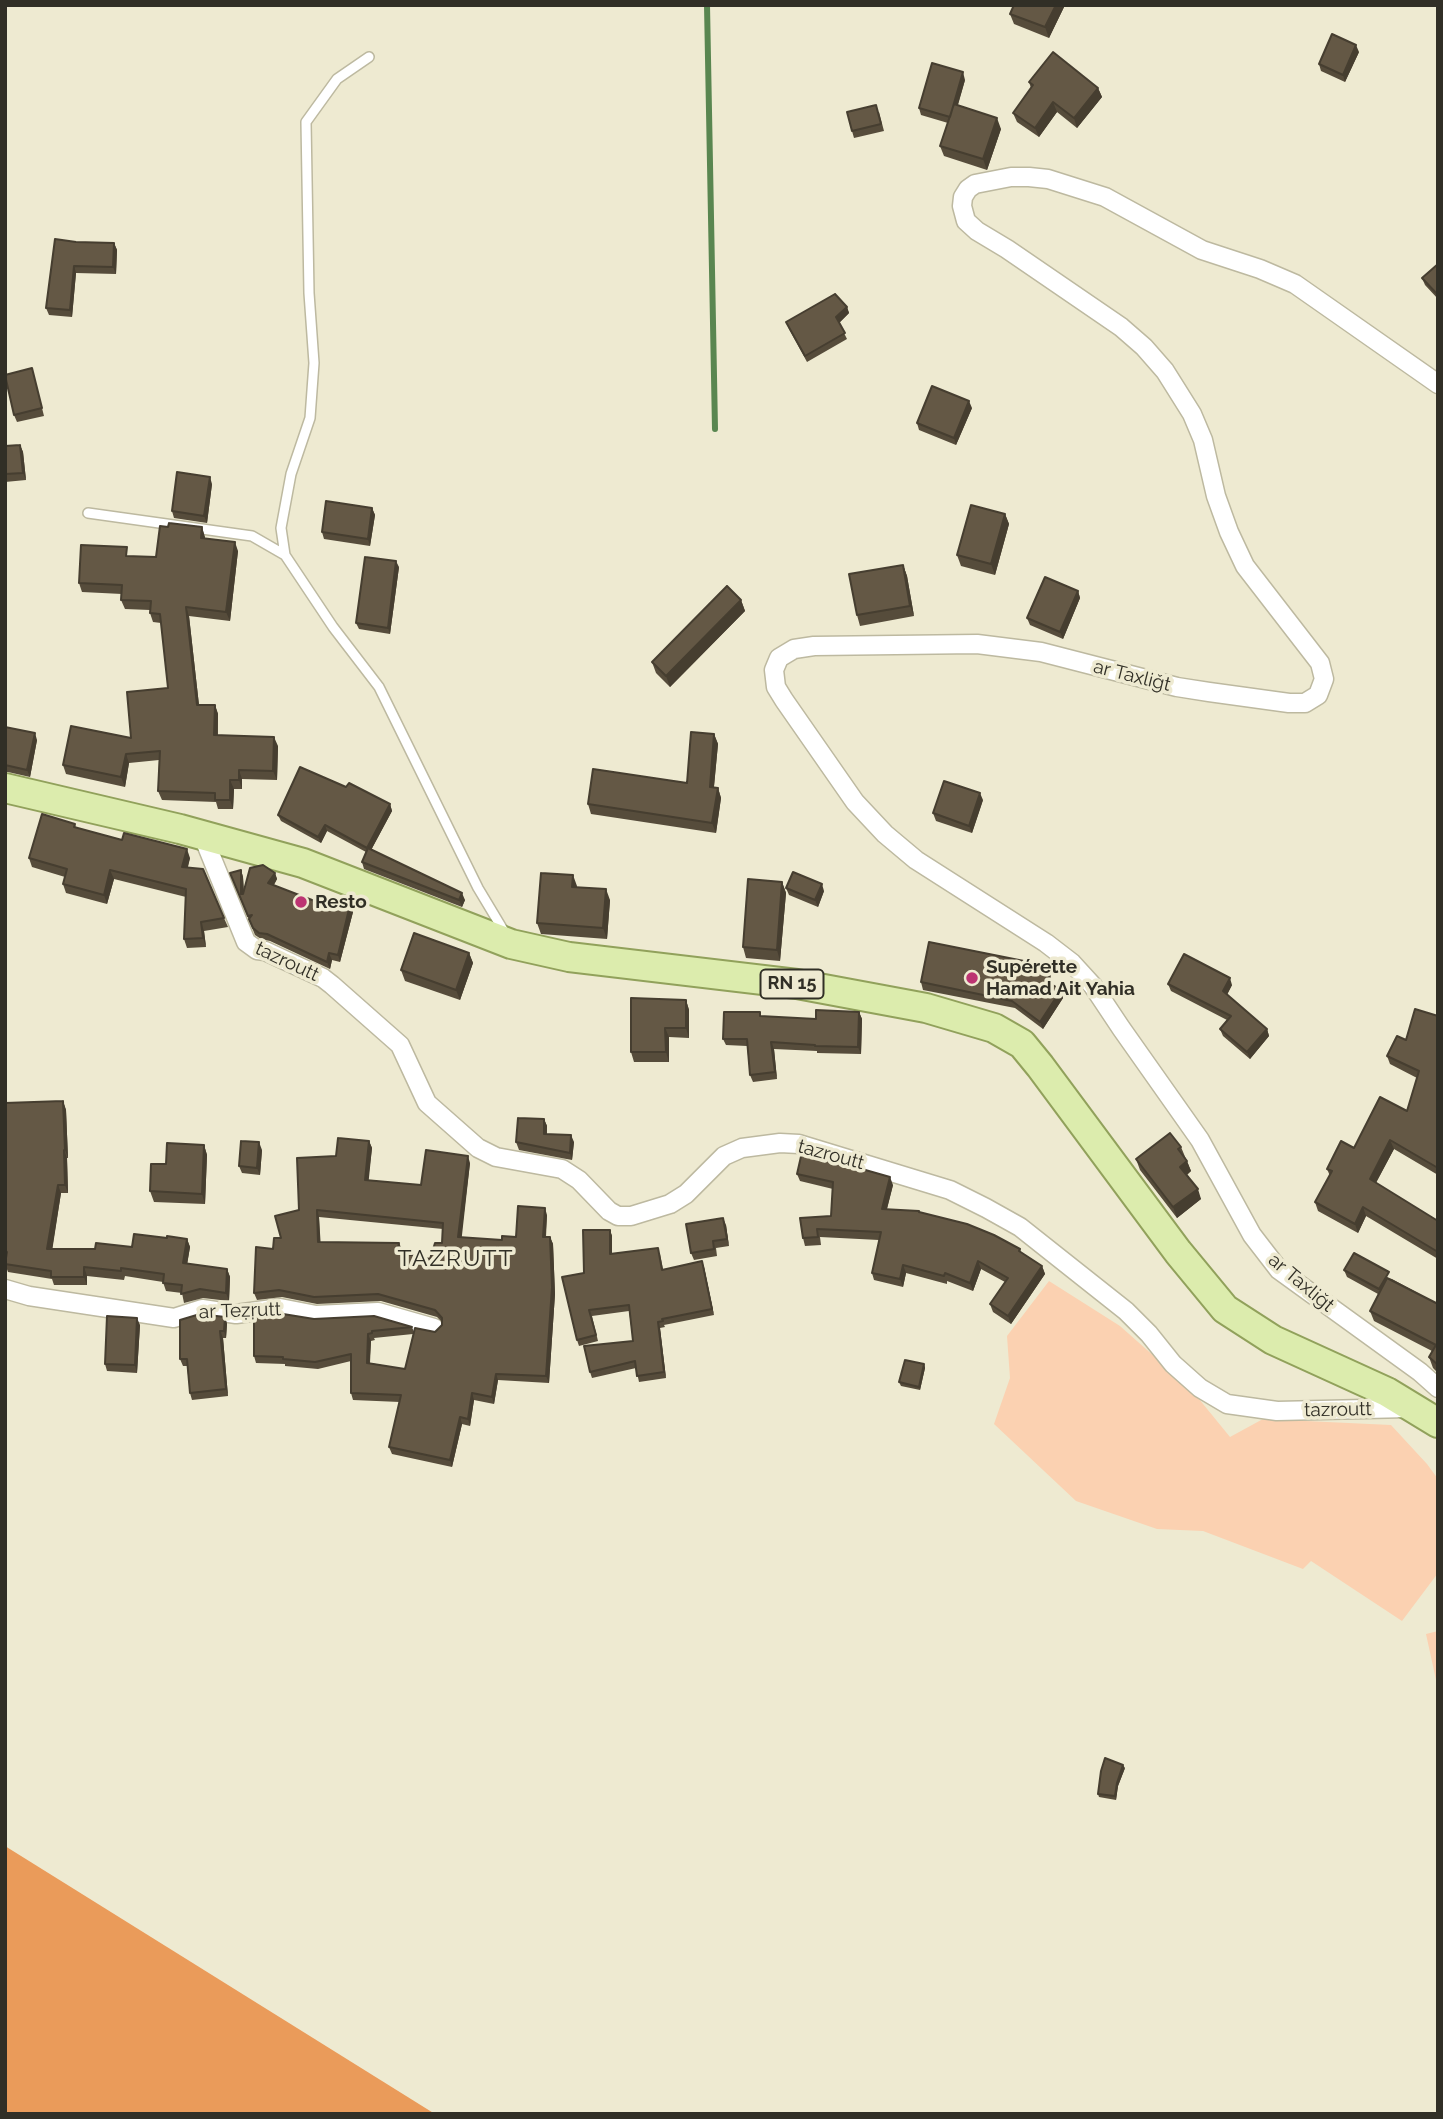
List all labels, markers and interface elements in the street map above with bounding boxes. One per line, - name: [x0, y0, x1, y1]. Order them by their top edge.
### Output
- street label: ar Taxliǧt: [1091, 655, 1173, 697]
- place label: Resto: [315, 891, 367, 913]
- marker: Resto: [293, 894, 309, 910]
- street label: tazroutt: [251, 937, 323, 987]
- place label: Supérette Hamad Ait Yahia: [986, 956, 1135, 1000]
- road number: RN 15: [760, 970, 824, 999]
- marker: Supérette Hamad Ait Yahia: [964, 970, 980, 986]
- street label: tazroutt: [795, 1135, 867, 1175]
- district label: TAZRUTT: [398, 1245, 514, 1273]
- street label: ar Taxliǧt: [1263, 1249, 1339, 1317]
- street label: ar Teẓṛutt: [198, 1298, 282, 1324]
- street label: tazroutt: [1304, 1398, 1372, 1422]

